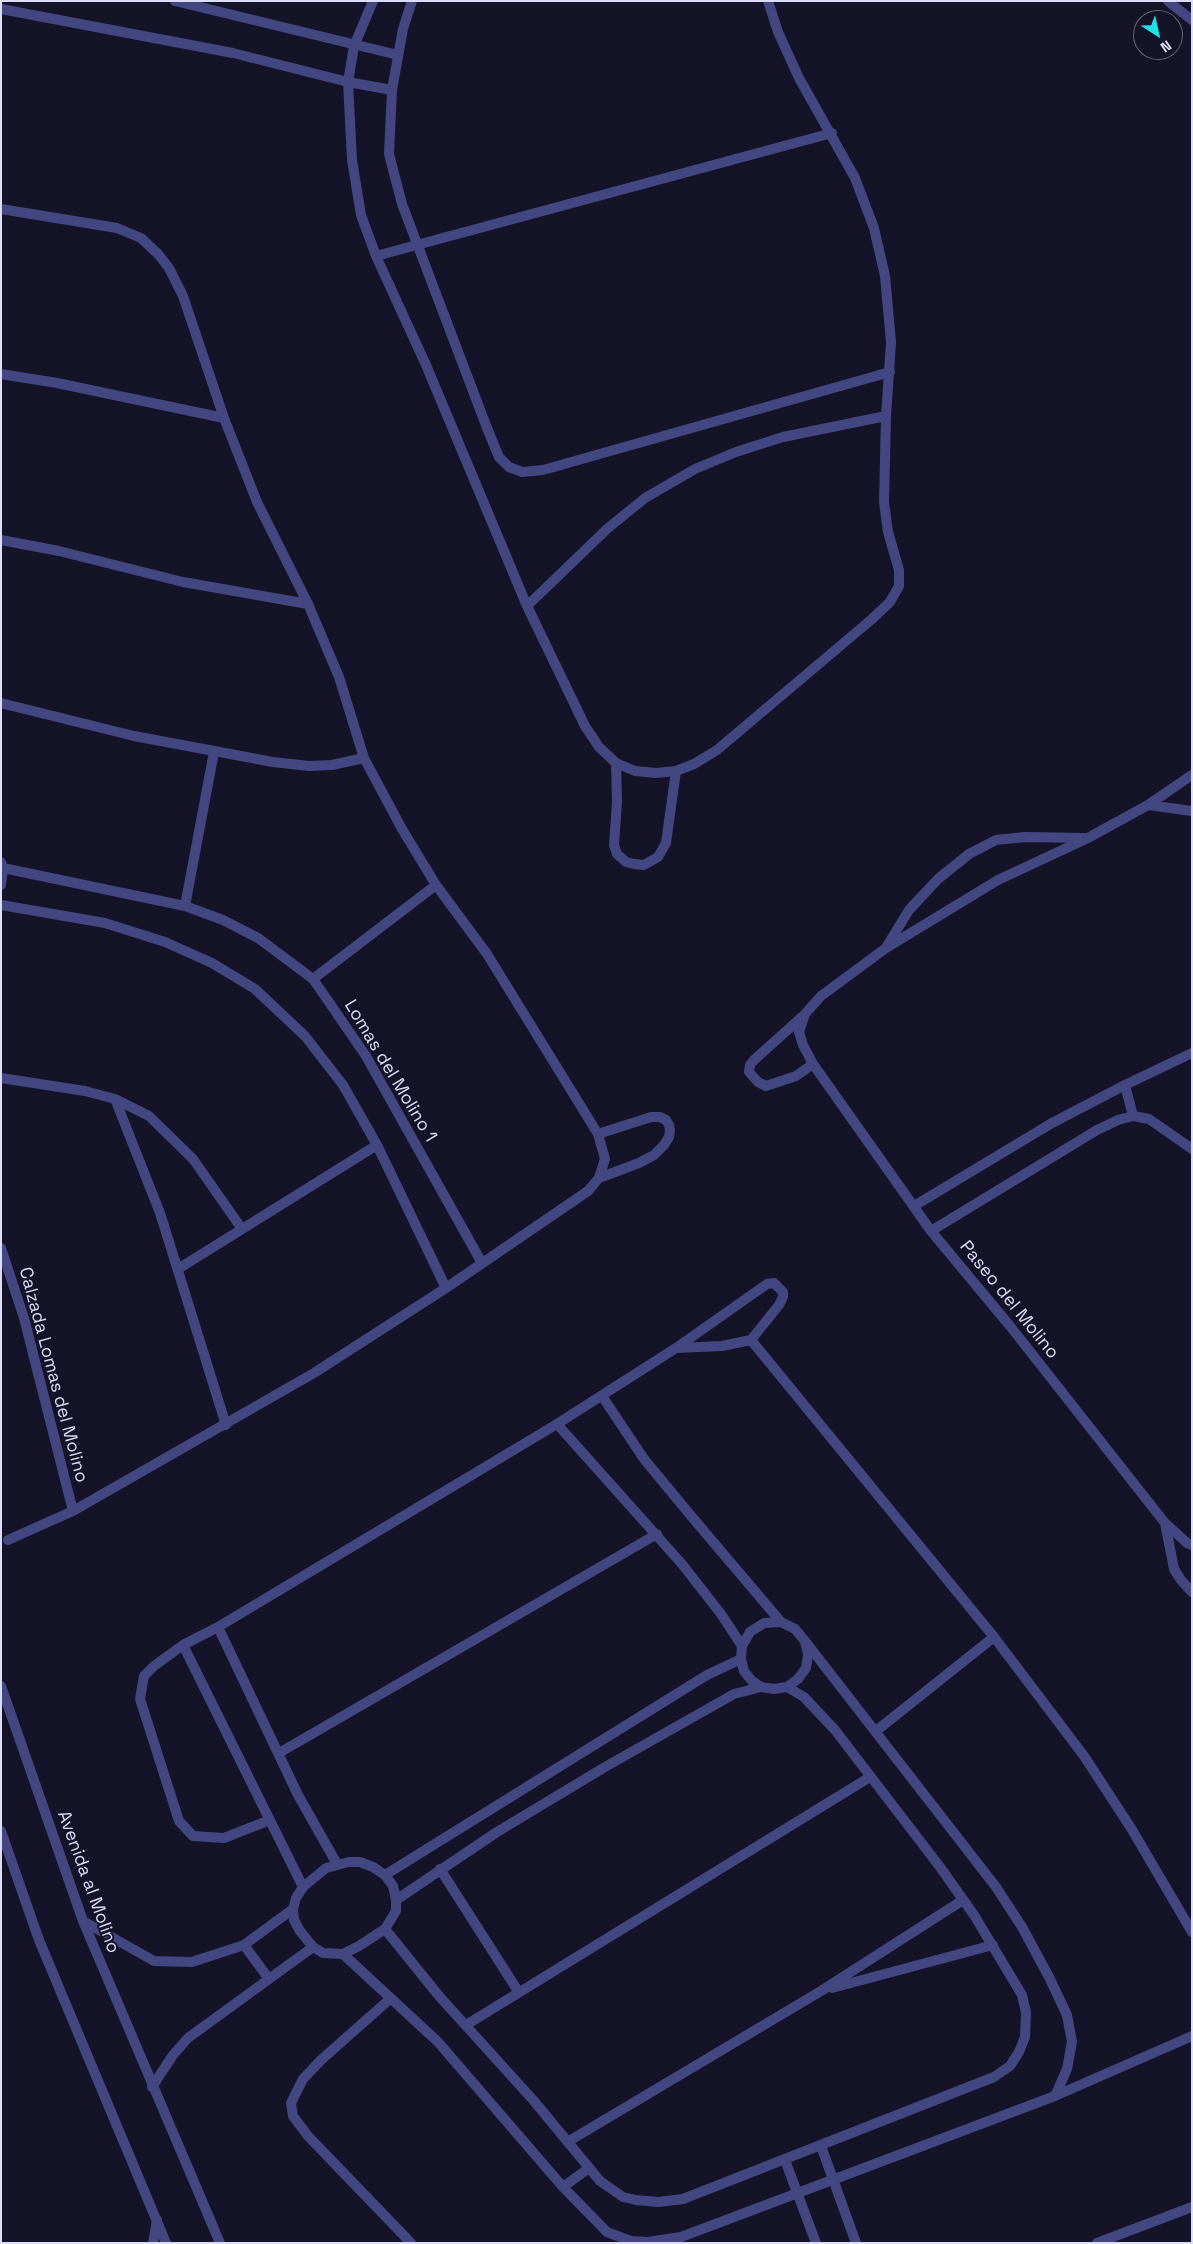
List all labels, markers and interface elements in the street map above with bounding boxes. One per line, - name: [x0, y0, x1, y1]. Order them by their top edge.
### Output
- north arrow: [1133, 10, 1183, 60]
- text: N: [1157, 36, 1175, 57]
- street label: Lomas del Molino 1: [339, 996, 441, 1146]
- street label: Paseo del Molino: [955, 1237, 1063, 1363]
- street label: Calzada Lomas del Molino: [14, 1265, 92, 1485]
- street label: Avenida al Molino: [52, 1808, 124, 1956]

